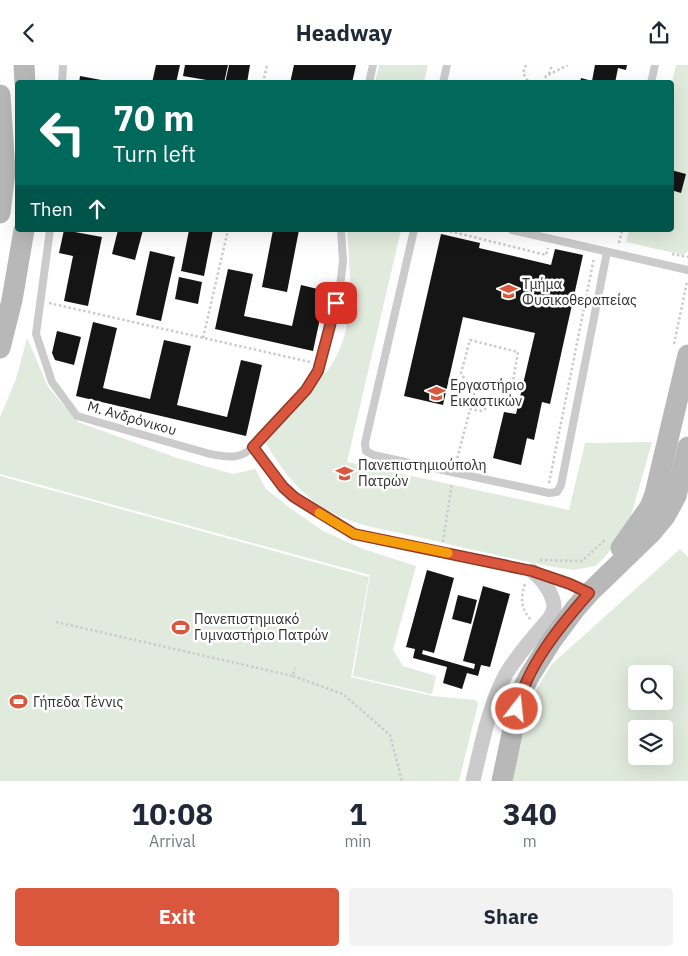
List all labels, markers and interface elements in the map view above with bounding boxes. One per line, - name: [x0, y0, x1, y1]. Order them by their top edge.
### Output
- text: Headway: [296, 18, 392, 47]
- icon: back: [15, 19, 43, 47]
- icon: share: [645, 19, 673, 47]
- text: 70 m: [113, 95, 195, 141]
- icon: left: [30, 100, 95, 165]
- text: Turn left: [113, 139, 196, 168]
- icon: ahead: [83, 195, 111, 223]
- text: Then: [30, 197, 73, 221]
- place label: Τμήμα Φυσικοθεραπείας: [522, 275, 637, 309]
- pin: [315, 282, 357, 324]
- school or university icon: Τμήμα Φυσικοθεραπείας: [498, 282, 518, 302]
- icon: arrive: [322, 289, 350, 317]
- place label: Εργαστήριο Εικαστικών: [450, 376, 525, 410]
- school or university icon: Εργαστήριο Εικαστικών: [426, 383, 446, 403]
- street label: Μ. Ανδρόνικου: [85, 397, 179, 439]
- place label: Πανεπιστημιούπολη Πατρών: [358, 456, 487, 490]
- school or university icon: Πανεπιστημιούπολη Πατρών: [334, 463, 354, 483]
- place label: Πανεπιστημιακό Γυμναστήριο Πατρών: [194, 610, 329, 644]
- sports icon: Πανεπιστημιακό Γυμναστήριο Πατρών: [170, 617, 190, 637]
- map controls: [628, 665, 673, 765]
- button: search: [628, 665, 673, 710]
- position arrow: [490, 682, 542, 734]
- sports icon: Γήπεδα Τέννις: [9, 692, 29, 712]
- place label: Γήπεδα Τέννις: [33, 693, 123, 711]
- button: layers: [628, 720, 673, 765]
- text: 10:08: [131, 794, 213, 833]
- text: 1: [349, 794, 367, 833]
- text: 340: [503, 794, 557, 833]
- text: Arrival: [149, 831, 196, 851]
- text: min: [344, 831, 371, 851]
- text: m: [523, 831, 537, 851]
- button: Exit: [15, 888, 339, 946]
- button: Share: [349, 888, 673, 946]

